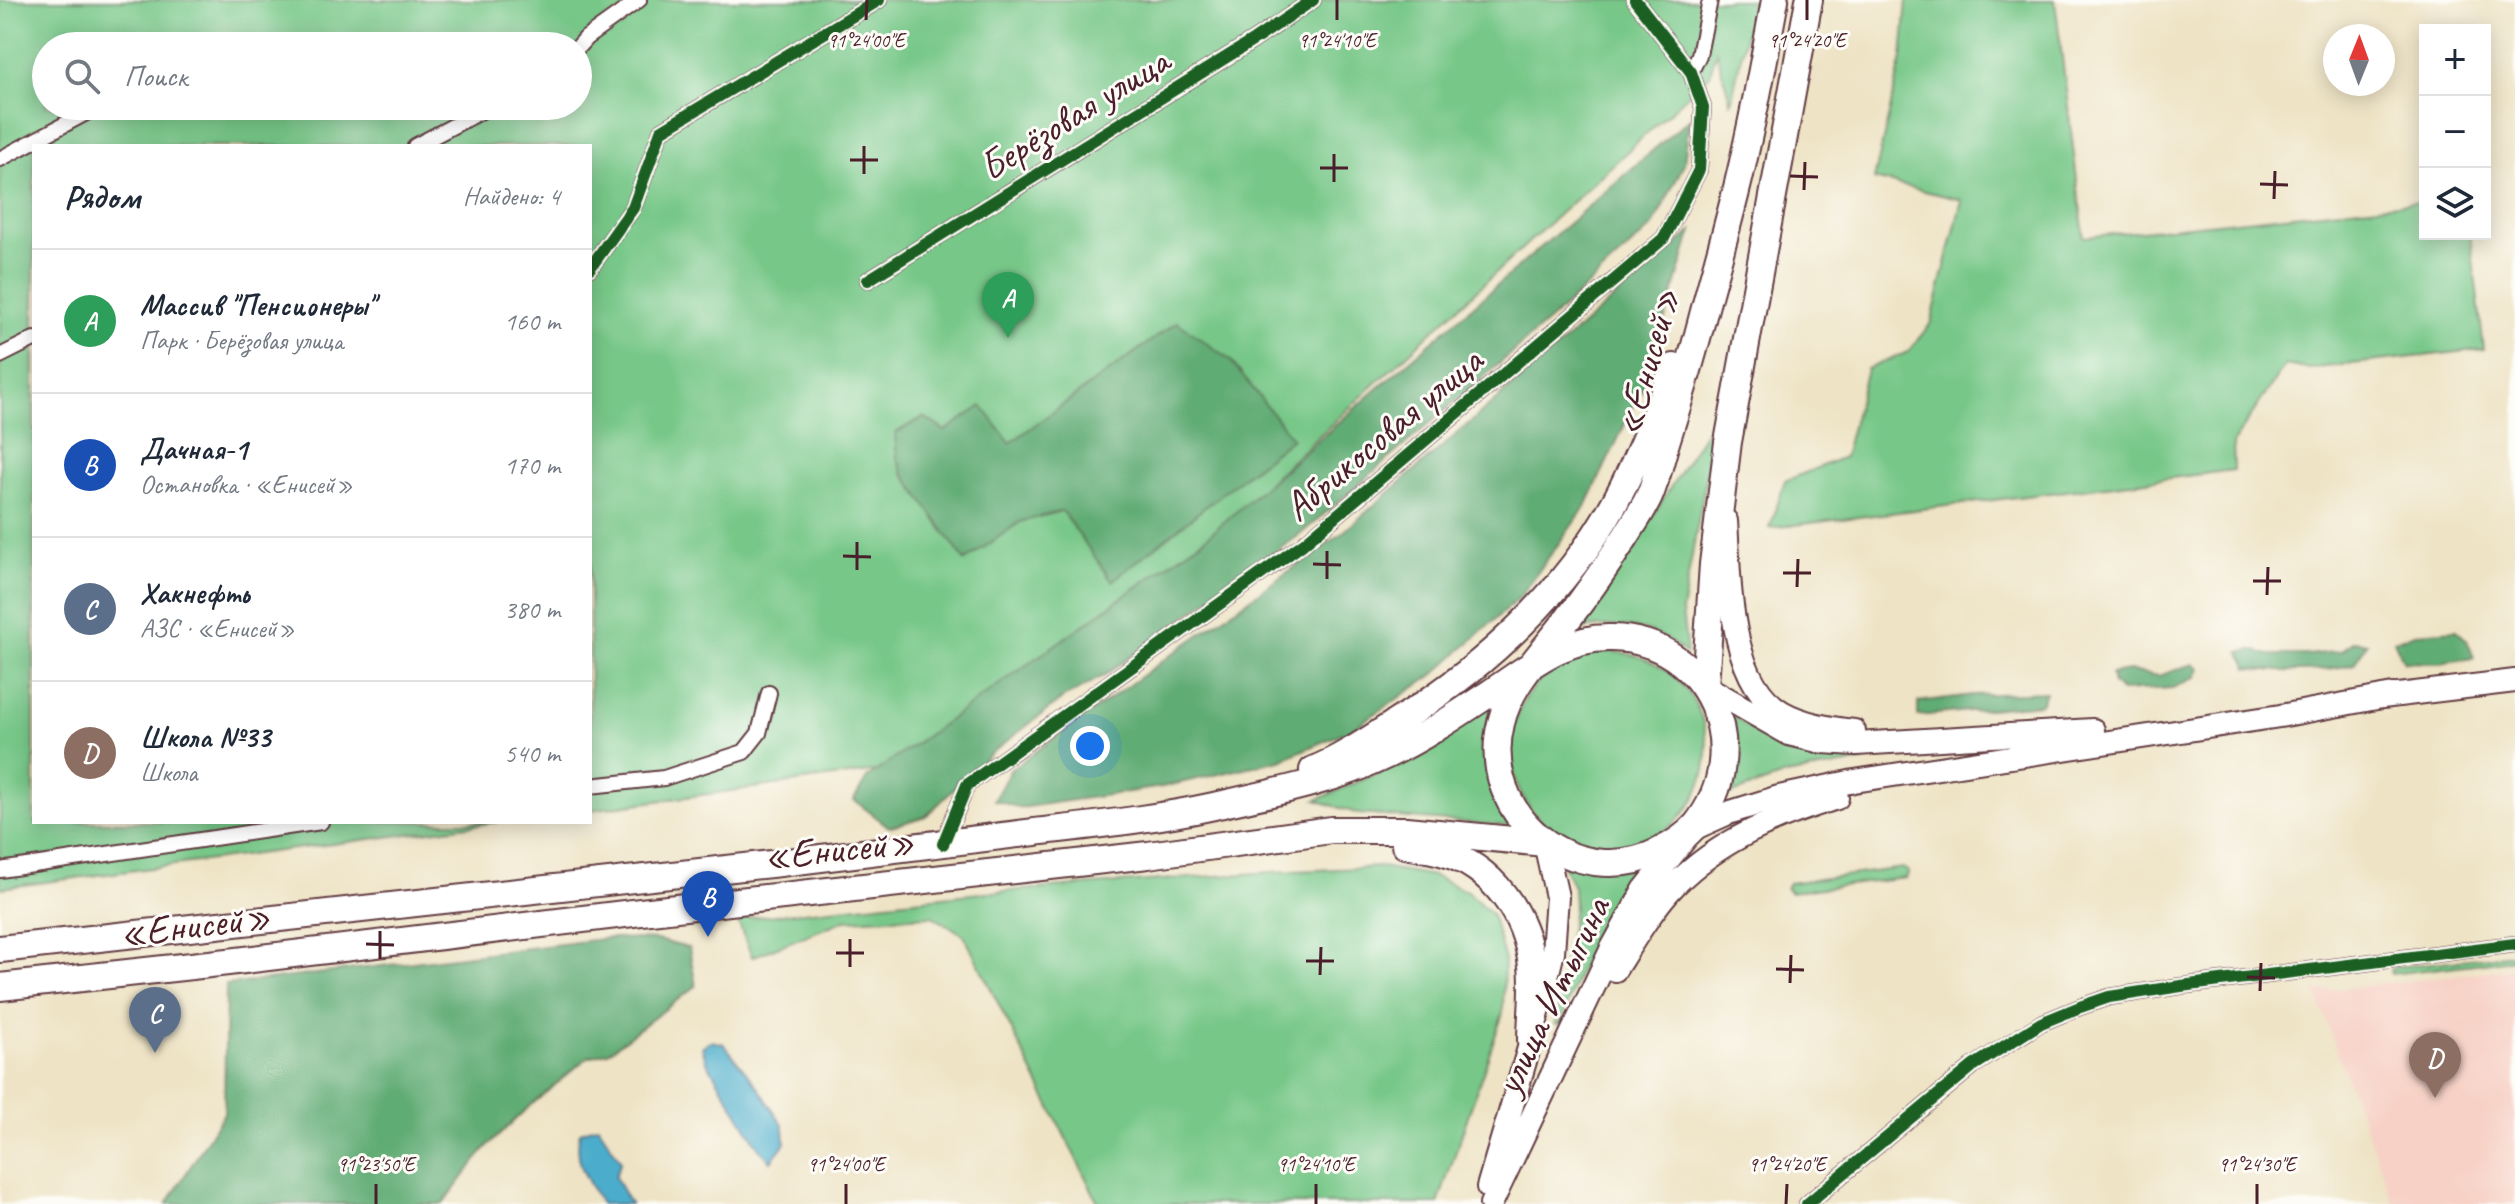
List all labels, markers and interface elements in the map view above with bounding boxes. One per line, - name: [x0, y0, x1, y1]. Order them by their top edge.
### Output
- north arrow: [2323, 24, 2395, 96]
- map controls: [2419, 24, 2491, 240]
- button: +: [2419, 24, 2491, 96]
- text: 91°24'00"E: [827, 28, 907, 53]
- text: 91°24'10"E: [1298, 28, 1378, 53]
- text: 91°24'20"E: [1768, 28, 1848, 53]
- search box: [32, 32, 592, 120]
- street label: Берёзовая улица: [970, 34, 1181, 192]
- icon: search: [60, 54, 104, 98]
- text: Поиск: [124, 57, 187, 95]
- button: −: [2419, 96, 2491, 168]
- button: layers: [2419, 168, 2491, 240]
- text: Рядом: [64, 175, 140, 218]
- text: Найдено: 4: [463, 180, 560, 213]
- pin: A: [982, 272, 1034, 338]
- street label: «Енисей»: [1602, 282, 1692, 442]
- text: Массив "Пенсионеры": [140, 286, 374, 324]
- text: A: [83, 305, 97, 338]
- text: 160 m: [504, 305, 560, 338]
- text: Парк · Берёзовая улица: [140, 324, 343, 357]
- street label: Абрикосовая улица: [1273, 334, 1495, 532]
- text: Дачная-1: [140, 430, 248, 468]
- text: B: [83, 449, 97, 482]
- text: 170 m: [504, 449, 560, 482]
- text: Остановка · «Енисей»: [140, 468, 353, 501]
- text: Хакнефть: [140, 574, 249, 612]
- text: C: [84, 593, 96, 626]
- text: 380 m: [504, 593, 560, 626]
- text: АЗС · «Енисей»: [140, 612, 295, 645]
- text: Школа №33: [140, 718, 271, 756]
- your location: [1070, 726, 1110, 766]
- text: D: [82, 737, 98, 770]
- text: 540 m: [504, 737, 560, 770]
- text: Школа: [140, 756, 197, 789]
- street label: «Енисей»: [761, 816, 917, 882]
- pin: B: [682, 871, 734, 937]
- street label: улица Итыгина: [1482, 887, 1623, 1105]
- street label: «Енисей»: [117, 891, 273, 959]
- pin: C: [129, 987, 181, 1053]
- pin: D: [2409, 1032, 2461, 1098]
- text: 91°23'50"E: [337, 1152, 417, 1177]
- text: 91°24'00"E: [807, 1152, 887, 1177]
- text: 91°24'10"E: [1277, 1152, 1357, 1177]
- text: 91°24'20"E: [1748, 1152, 1828, 1177]
- text: 91°24'30"E: [2218, 1152, 2298, 1177]

